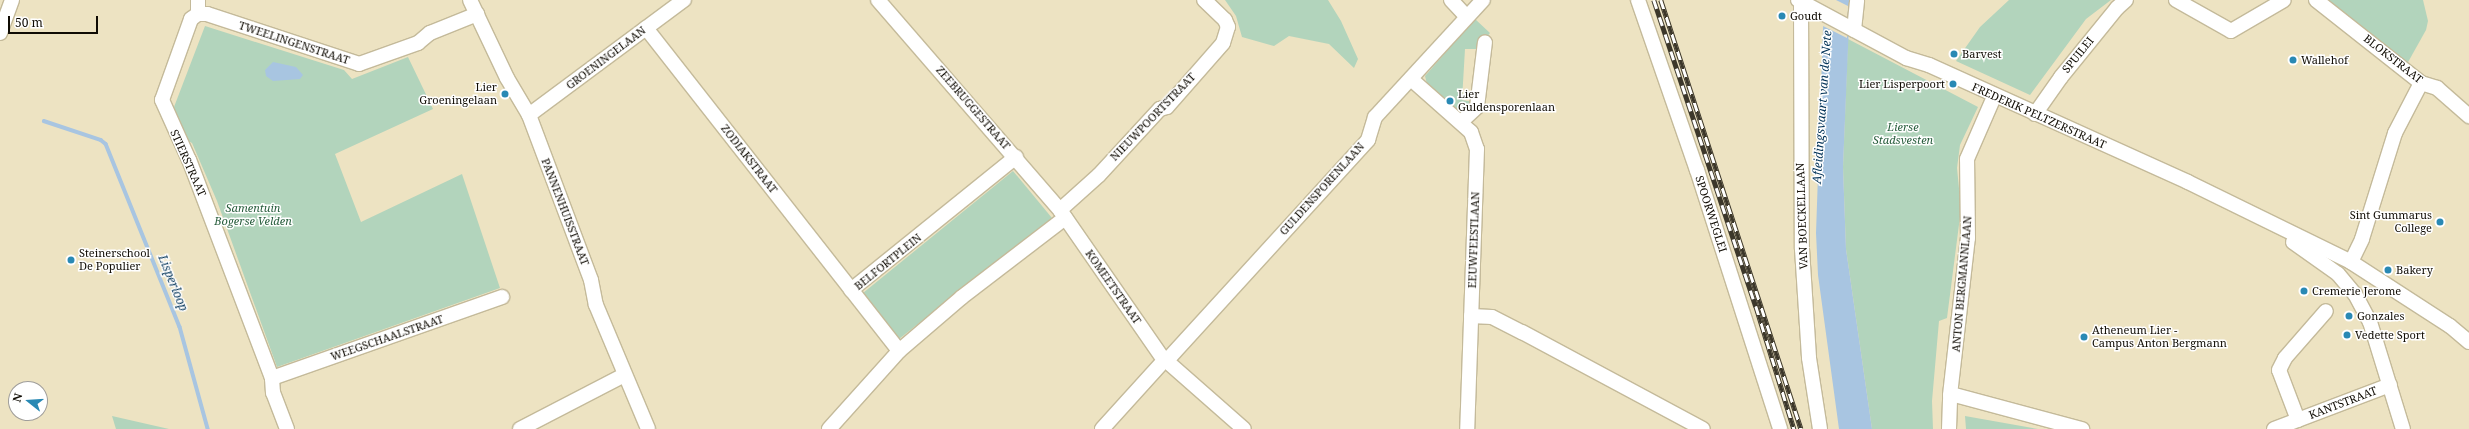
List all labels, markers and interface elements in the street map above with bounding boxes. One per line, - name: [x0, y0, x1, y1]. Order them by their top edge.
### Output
- scale bar: [10, 8, 100, 34]
- place label: Goudt: [1790, 9, 1822, 23]
- marker: Goudt: [1777, 11, 1787, 21]
- text: 50 m: [15, 14, 43, 31]
- street label: TWEELINGENSTRAAT: [237, 19, 351, 67]
- street label: GROENINGELAAN: [564, 24, 648, 92]
- water label: Afleidingsvaart van de Nete: [1809, 30, 1835, 184]
- street label: BLOKSTRAAT: [2361, 32, 2425, 86]
- street label: SPUILEI: [2060, 34, 2096, 76]
- place label: Barvest: [1962, 47, 2002, 61]
- marker: Barvest: [1949, 49, 1959, 59]
- place label: Wallehof: [2301, 53, 2348, 67]
- marker: Wallehof: [2288, 55, 2298, 65]
- street label: ZEEBRUGGESTRAAT: [933, 64, 1013, 152]
- street label: NIEUWPOORTSTRAAT: [1108, 70, 1198, 164]
- place label: Lier Lisperpoort: [1859, 77, 1945, 91]
- marker: Lier Lisperpoort: [1948, 79, 1958, 89]
- street label: FREDERIK PELTZERSTRAAT: [1970, 80, 2108, 152]
- place label: Lier Groeningelaan: [419, 81, 497, 107]
- place label: Lier Guldensporenlaan: [1458, 88, 1555, 114]
- marker: Lier Groeningelaan: [500, 89, 510, 99]
- marker: Lier Guldensporenlaan: [1445, 96, 1455, 106]
- park label: Lierse Stadsvesten: [1873, 121, 1933, 147]
- street label: ZODIAKSTRAAT: [718, 122, 780, 196]
- street label: STIERSTRAAT: [167, 127, 209, 199]
- street label: GULDENSPORENLAAN: [1277, 140, 1367, 238]
- street label: PANNENHUISSTRAAT: [538, 157, 592, 267]
- street label: VAN BOECKELLAAN: [1794, 162, 1810, 270]
- street label: SPOORWEGLEI: [1692, 174, 1730, 254]
- street label: EEUWFEESTLAAN: [1466, 192, 1482, 288]
- park label: Samentuin Bogerse Velden: [214, 202, 292, 228]
- place label: Sint Gummarus College: [2350, 209, 2432, 235]
- street label: ANTON BERGMANNLAAN: [1949, 215, 1975, 353]
- marker: Sint Gummarus College: [2435, 217, 2445, 227]
- street label: BELFORTPLEIN: [852, 231, 924, 293]
- place label: Steinerschool De Populier: [79, 247, 150, 273]
- street label: KOMEETSTRAAT: [1082, 247, 1144, 327]
- water label: Lisperloop: [155, 253, 191, 313]
- marker: Steinerschool De Populier: [66, 255, 76, 265]
- place label: Bakery: [2396, 263, 2433, 277]
- marker: Bakery: [2383, 265, 2393, 275]
- place label: Cremerie Jerome: [2312, 284, 2401, 298]
- marker: Cremerie Jerome: [2299, 286, 2309, 296]
- place label: Gonzales: [2357, 309, 2404, 323]
- marker: Gonzales: [2344, 311, 2354, 321]
- street label: WEEGSCHAALSTRAAT: [329, 313, 445, 363]
- place label: Atheneum Lier - Campus Anton Bergmann: [2092, 324, 2227, 350]
- place label: Vedette Sport: [2355, 328, 2425, 342]
- marker: Vedette Sport: [2342, 330, 2352, 340]
- marker: Atheneum Lier - Campus Anton Bergmann: [2079, 332, 2089, 342]
- north arrow: [8, 381, 48, 421]
- street label: KANTSTRAAT: [2307, 384, 2379, 422]
- text: N: [9, 391, 25, 404]

